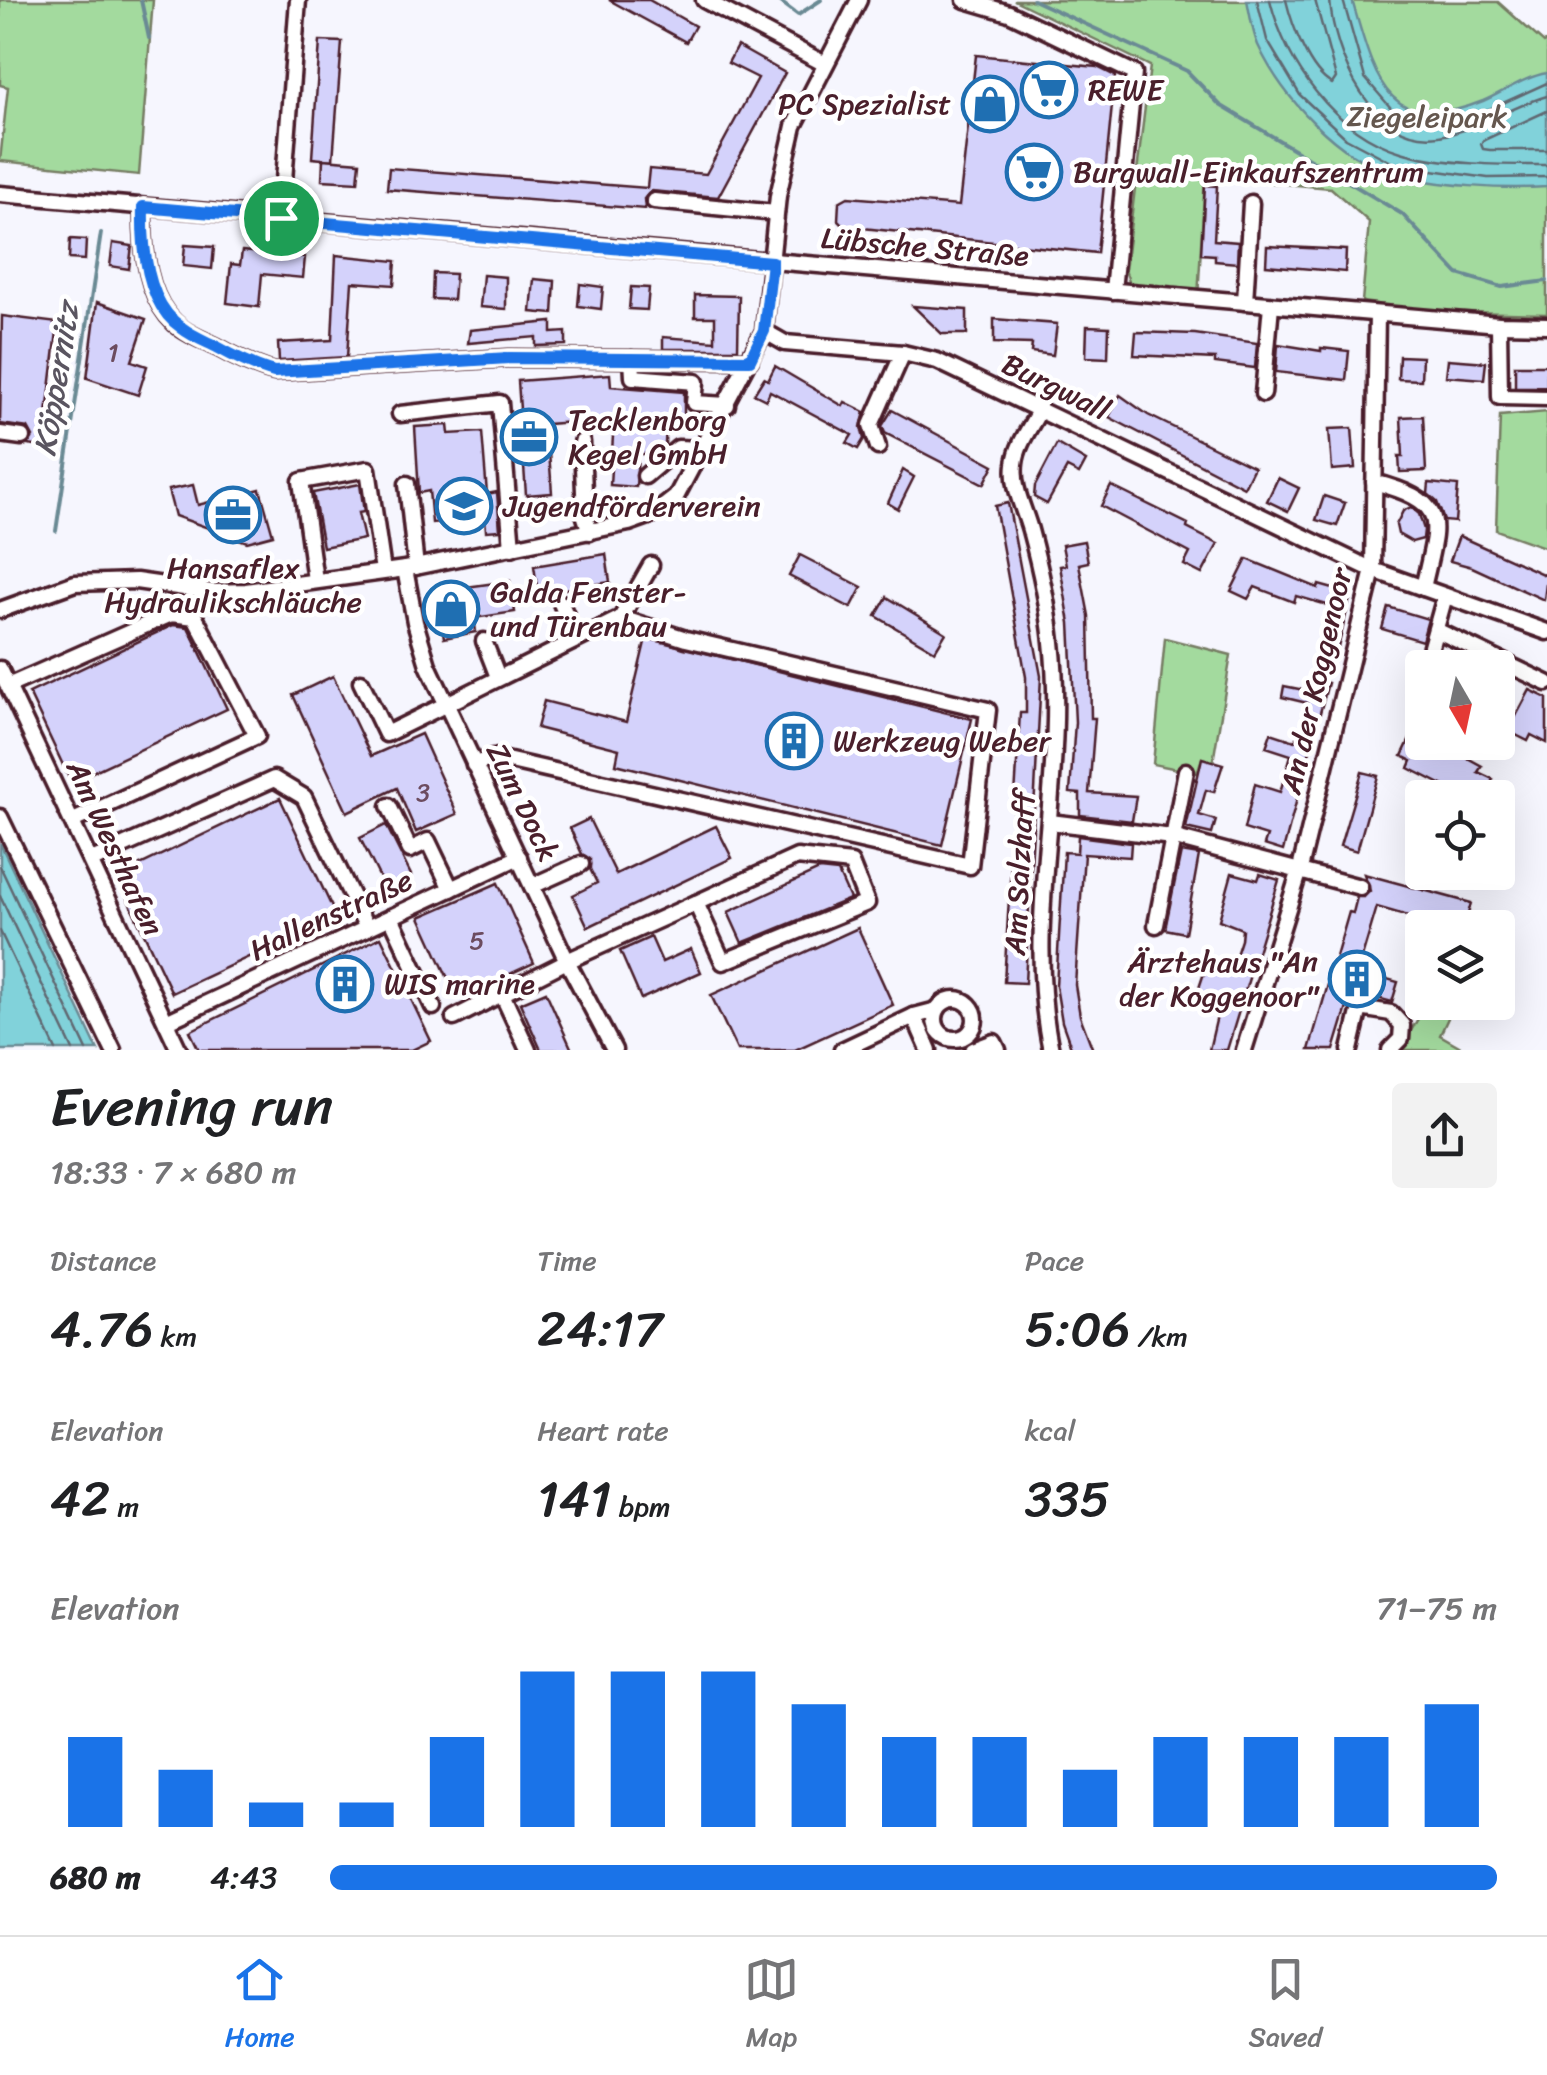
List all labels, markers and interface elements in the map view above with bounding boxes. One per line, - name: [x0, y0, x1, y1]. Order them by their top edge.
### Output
- supermarket icon: REWE: [1019, 60, 1079, 120]
- place label: REWE: [1088, 63, 1165, 117]
- shop icon: PC Spezialist: [960, 74, 1020, 134]
- place label: PC Spezialist: [778, 77, 951, 131]
- park label: Ziegeleipark: [1346, 90, 1508, 144]
- supermarket icon: Burgwall-Einkaufszentrum: [1004, 142, 1064, 202]
- place label: Burgwall-Einkaufszentrum: [1073, 145, 1424, 199]
- pin: [239, 176, 324, 261]
- icon: arrive: [254, 191, 309, 246]
- street label: Lübsche Straße: [819, 211, 1031, 283]
- water label: Köppernitz: [16, 295, 97, 460]
- house number: 1: [108, 330, 118, 375]
- street label: Burgwall: [992, 337, 1121, 437]
- place label: Tecklenborg Kegel GmbH: [568, 393, 728, 481]
- office icon: Tecklenborg Kegel GmbH: [499, 407, 559, 467]
- school or university icon: Jugendförderverein: [434, 476, 494, 536]
- place label: Jugendförderverein: [502, 479, 761, 533]
- office icon: Hansaflex Hydraulikschläuche: [203, 485, 263, 545]
- place label: Hansaflex Hydraulikschläuche: [104, 541, 362, 629]
- street label: An der Koggenoor: [1264, 561, 1369, 800]
- place label: Galda Fenster- und Türenbau: [490, 565, 687, 653]
- shop icon: Galda Fenster- und Türenbau: [421, 579, 481, 639]
- north arrow: [1405, 650, 1515, 760]
- map controls: [1405, 650, 1515, 1020]
- building icon: Werkzeug Weber: [764, 711, 824, 771]
- place label: Werkzeug Weber: [833, 714, 1052, 768]
- street label: Zum Dock: [471, 733, 575, 871]
- street label: Am Westhafen: [50, 750, 180, 945]
- house number: 3: [416, 770, 430, 815]
- button: locate: [1405, 780, 1515, 890]
- street label: Am Salzhaff: [988, 785, 1051, 958]
- street label: Hallenstraße: [240, 853, 422, 977]
- button: layers: [1405, 910, 1515, 1020]
- house number: 5: [469, 918, 485, 963]
- place label: Ärztehaus "An der Koggenoor": [1119, 935, 1320, 1023]
- building icon: Ärztehaus "An der Koggenoor": [1327, 949, 1387, 1009]
- building icon: WIS marine: [315, 954, 375, 1014]
- place label: WIS marine: [384, 957, 535, 1011]
- text: Evening run: [50, 1058, 333, 1155]
- button: share: [1392, 1083, 1497, 1188]
- text: 18:33 · 7 × 680 m: [50, 1144, 296, 1201]
- text: Distance: [50, 1236, 156, 1285]
- text: Time: [537, 1236, 597, 1285]
- text: Pace: [1025, 1236, 1084, 1285]
- text: 4.76: [50, 1285, 153, 1374]
- text: 24:17: [537, 1285, 663, 1374]
- text: 5:06: [1025, 1285, 1130, 1374]
- text: km: [153, 1312, 197, 1361]
- text: /km: [1130, 1312, 1188, 1361]
- text: Elevation: [50, 1406, 163, 1455]
- text: Heart rate: [537, 1406, 669, 1455]
- text: kcal: [1025, 1406, 1076, 1455]
- text: 42: [50, 1455, 110, 1544]
- text: 141: [537, 1455, 611, 1544]
- text: 335: [1025, 1455, 1110, 1544]
- text: m: [110, 1482, 139, 1531]
- text: bpm: [611, 1482, 670, 1531]
- text: Elevation: [50, 1580, 180, 1637]
- text: 71–75 m: [1376, 1580, 1497, 1637]
- text: 680 m: [50, 1849, 141, 1906]
- text: 4:43: [210, 1849, 277, 1906]
- tab: Home: [225, 1952, 295, 2061]
- tab: Map: [744, 1952, 799, 2061]
- tab: Saved: [1248, 1952, 1322, 2061]

